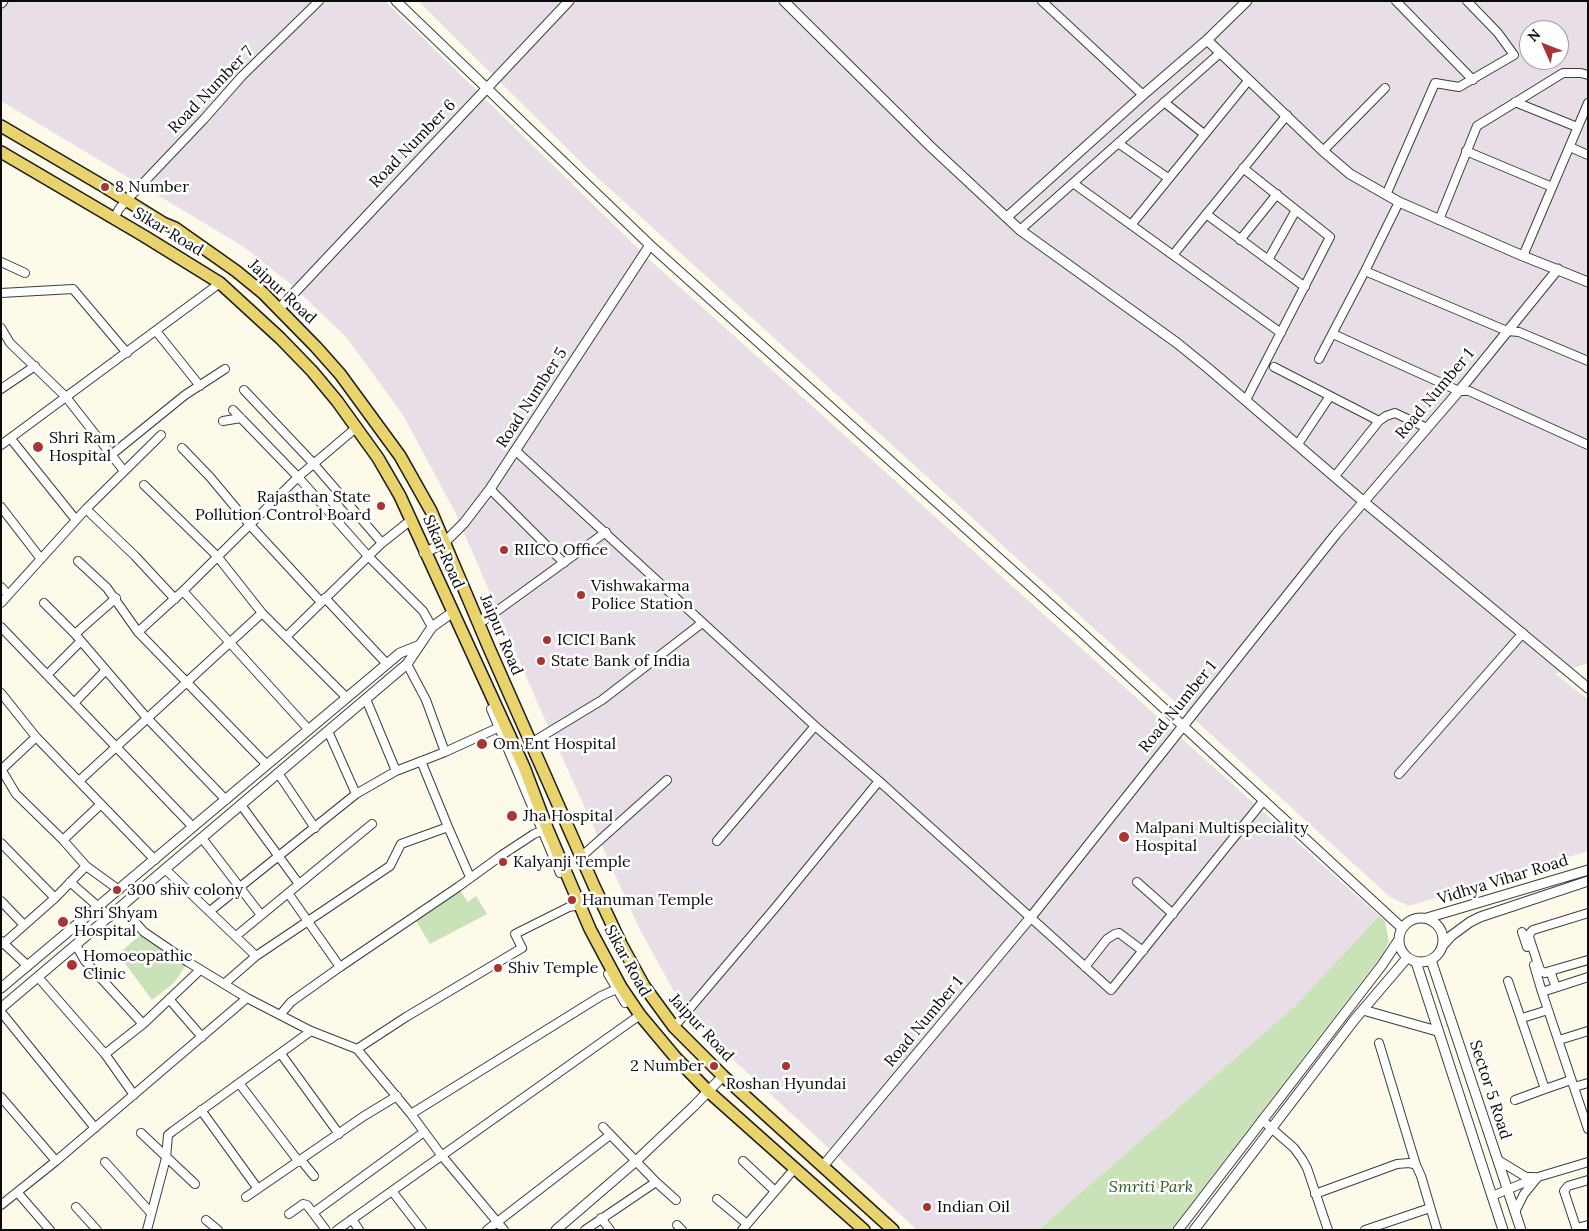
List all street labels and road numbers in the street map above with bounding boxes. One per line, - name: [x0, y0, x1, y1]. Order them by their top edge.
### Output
- street label: Road Number 7: [165, 42, 257, 138]
- street label: Road Number 6: [366, 96, 460, 192]
- street label: Sikar Road: [129, 204, 207, 260]
- street label: Jaipur Road: [244, 256, 320, 328]
- street label: Road Number 5: [493, 344, 571, 452]
- street label: Road Number 1: [1392, 345, 1478, 443]
- street label: Sikar Road: [418, 512, 468, 592]
- street label: Jaipur Road: [475, 592, 527, 678]
- street label: Road Number 1: [1135, 657, 1221, 757]
- street label: Vidhya Vihar Road: [1435, 851, 1571, 909]
- street label: Sikar Road: [600, 922, 654, 1000]
- street label: Road Number 1: [881, 973, 967, 1071]
- street label: Jaipur Road: [665, 990, 737, 1066]
- street label: Sector 5 Road: [1465, 1038, 1515, 1142]

